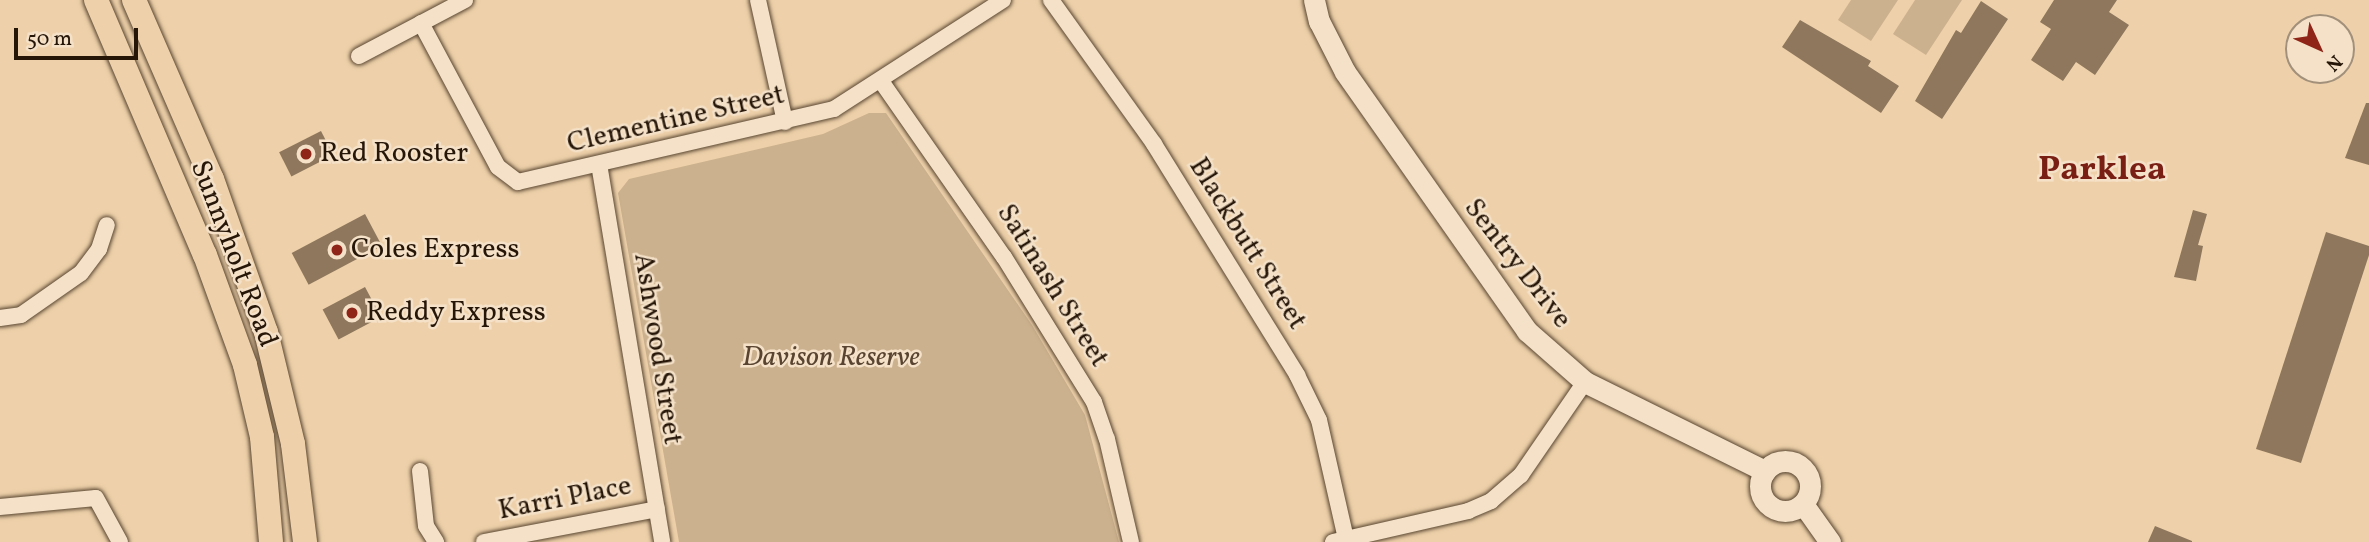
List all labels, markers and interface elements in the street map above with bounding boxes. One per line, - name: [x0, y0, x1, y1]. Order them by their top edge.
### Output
- scale bar: [18, 14, 142, 58]
- north arrow: [2285, 14, 2355, 84]
- text: 50 m: [27, 25, 72, 54]
- text: N: [2319, 48, 2348, 76]
- street label: Clementine Street: [564, 79, 788, 161]
- place label: Red Rooster: [320, 137, 468, 171]
- marker: Red Rooster: [298, 146, 314, 162]
- district label: Parklea: [2038, 149, 2166, 191]
- street label: Blackbutt Street: [1181, 152, 1313, 336]
- street label: Sunnyholt Road: [182, 156, 284, 352]
- street label: Sentry Drive: [1456, 192, 1578, 336]
- street label: Satinash Street: [989, 198, 1115, 374]
- place label: Coles Express: [351, 233, 520, 267]
- marker: Coles Express: [329, 242, 345, 258]
- street label: Ashwood Street: [625, 251, 689, 447]
- place label: Reddy Express: [366, 296, 547, 330]
- marker: Reddy Express: [344, 305, 360, 321]
- park label: Davison Reserve: [742, 341, 920, 375]
- street label: Karri Place: [496, 470, 634, 528]

